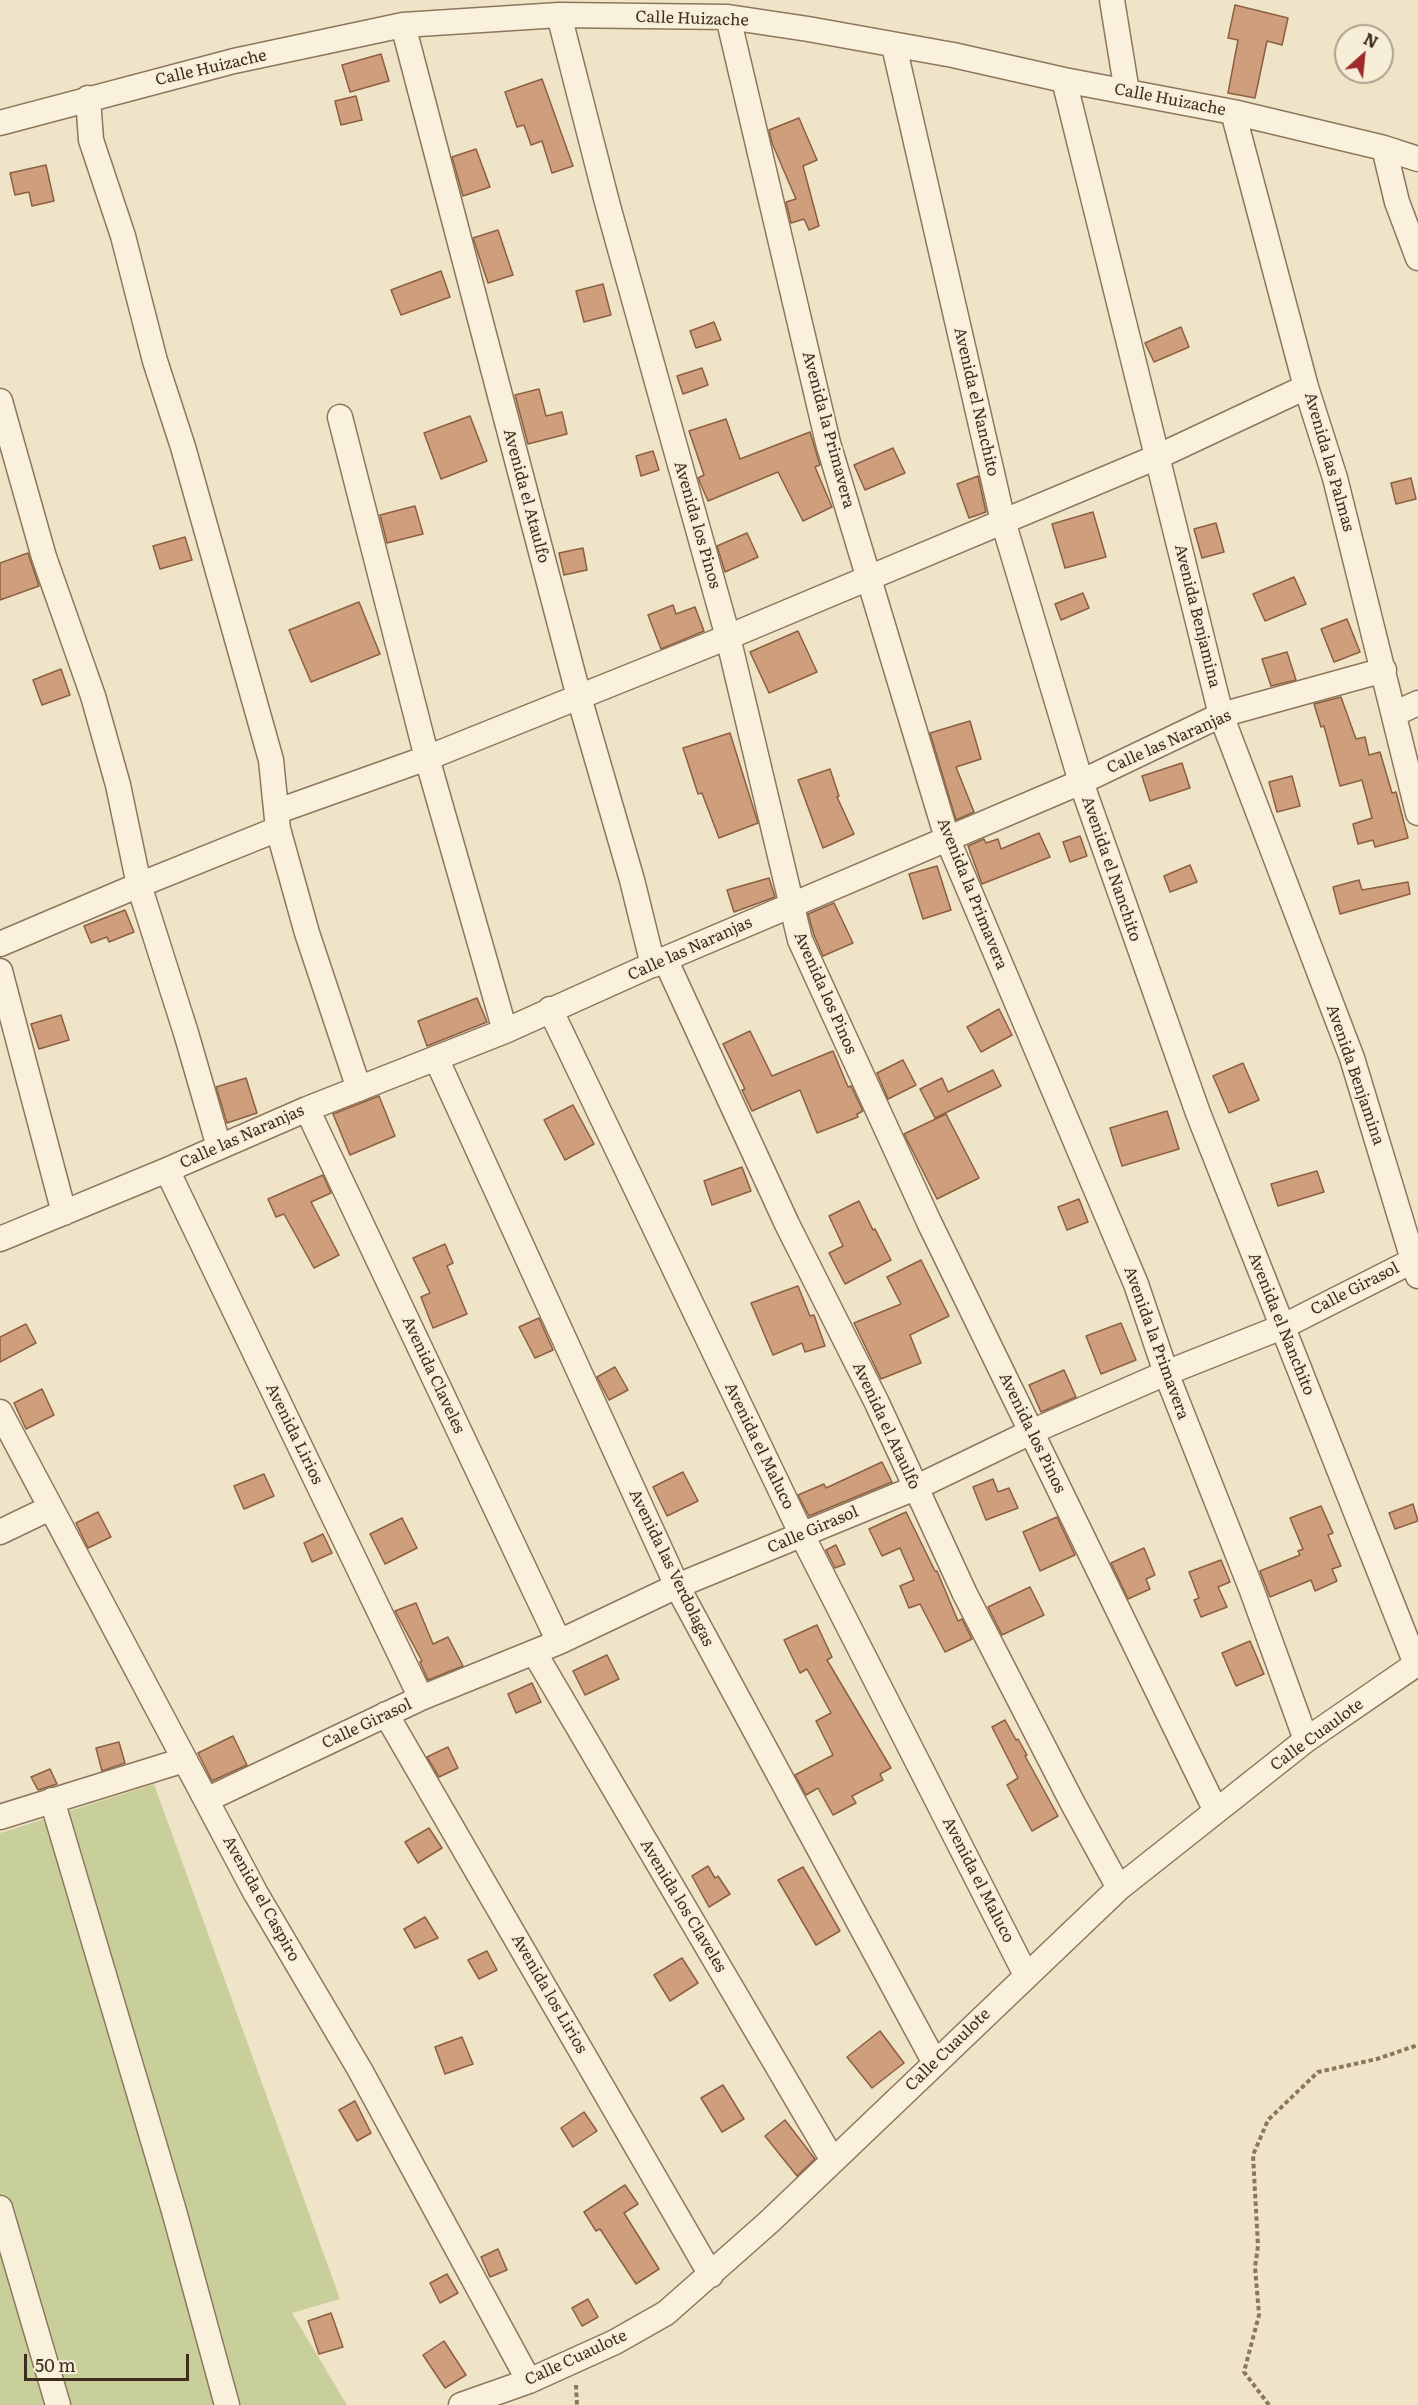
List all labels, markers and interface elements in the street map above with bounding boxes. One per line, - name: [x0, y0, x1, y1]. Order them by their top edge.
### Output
- street label: Calle Huizache: [635, 7, 749, 31]
- north arrow: [1334, 24, 1394, 84]
- text: N: [1360, 26, 1383, 53]
- street label: Calle Huizache: [154, 46, 268, 90]
- street label: Calle Huizache: [1113, 80, 1227, 120]
- street label: Avenida el Nanchito: [950, 326, 1002, 478]
- street label: Avenida la Primavera: [798, 349, 858, 511]
- street label: Avenida las Palmas: [1300, 390, 1358, 534]
- street label: Avenida el Ataulfo: [499, 427, 553, 565]
- street label: Avenida los Pinos: [670, 459, 724, 591]
- street label: Avenida Benjamina: [1170, 542, 1224, 690]
- street label: Calle las Naranjas: [1104, 706, 1234, 778]
- street label: Avenida el Nanchito: [1077, 794, 1145, 944]
- street label: Avenida la Primavera: [933, 815, 1011, 973]
- street label: Calle las Naranjas: [625, 913, 755, 985]
- street label: Avenida los Pinos: [789, 929, 861, 1057]
- street label: Avenida Benjamina: [1322, 1002, 1388, 1148]
- street label: Calle las Naranjas: [177, 1101, 307, 1173]
- street label: Avenida el Nanchito: [1244, 1250, 1318, 1398]
- street label: Calle Girasol: [1308, 1258, 1402, 1320]
- street label: Avenida la Primavera: [1119, 1264, 1193, 1422]
- street label: Avenida Claveles: [397, 1313, 469, 1437]
- street label: Avenida el Ataulfo: [848, 1359, 924, 1493]
- street label: Avenida los Pinos: [995, 1370, 1069, 1496]
- street label: Avenida Lirios: [261, 1380, 327, 1488]
- street label: Avenida el Maluco: [720, 1380, 798, 1512]
- street label: Avenida las Verdolagas: [625, 1486, 717, 1650]
- street label: Calle Girasol: [765, 1502, 861, 1558]
- street label: Calle Girasol: [319, 1695, 415, 1753]
- street label: Calle Cuaulote: [1267, 1695, 1367, 1775]
- street label: Avenida el Maluco: [938, 1814, 1018, 1946]
- street label: Avenida el Caspiro: [219, 1833, 303, 1965]
- street label: Avenida los Claveles: [636, 1836, 730, 1976]
- street label: Avenida los Lirios: [507, 1931, 591, 2057]
- street label: Calle Cuaulote: [902, 2005, 994, 2095]
- street label: Calle Cuaulote: [522, 2326, 630, 2390]
- scale bar: [27, 2342, 192, 2380]
- text: 50 m: [35, 2351, 76, 2378]

